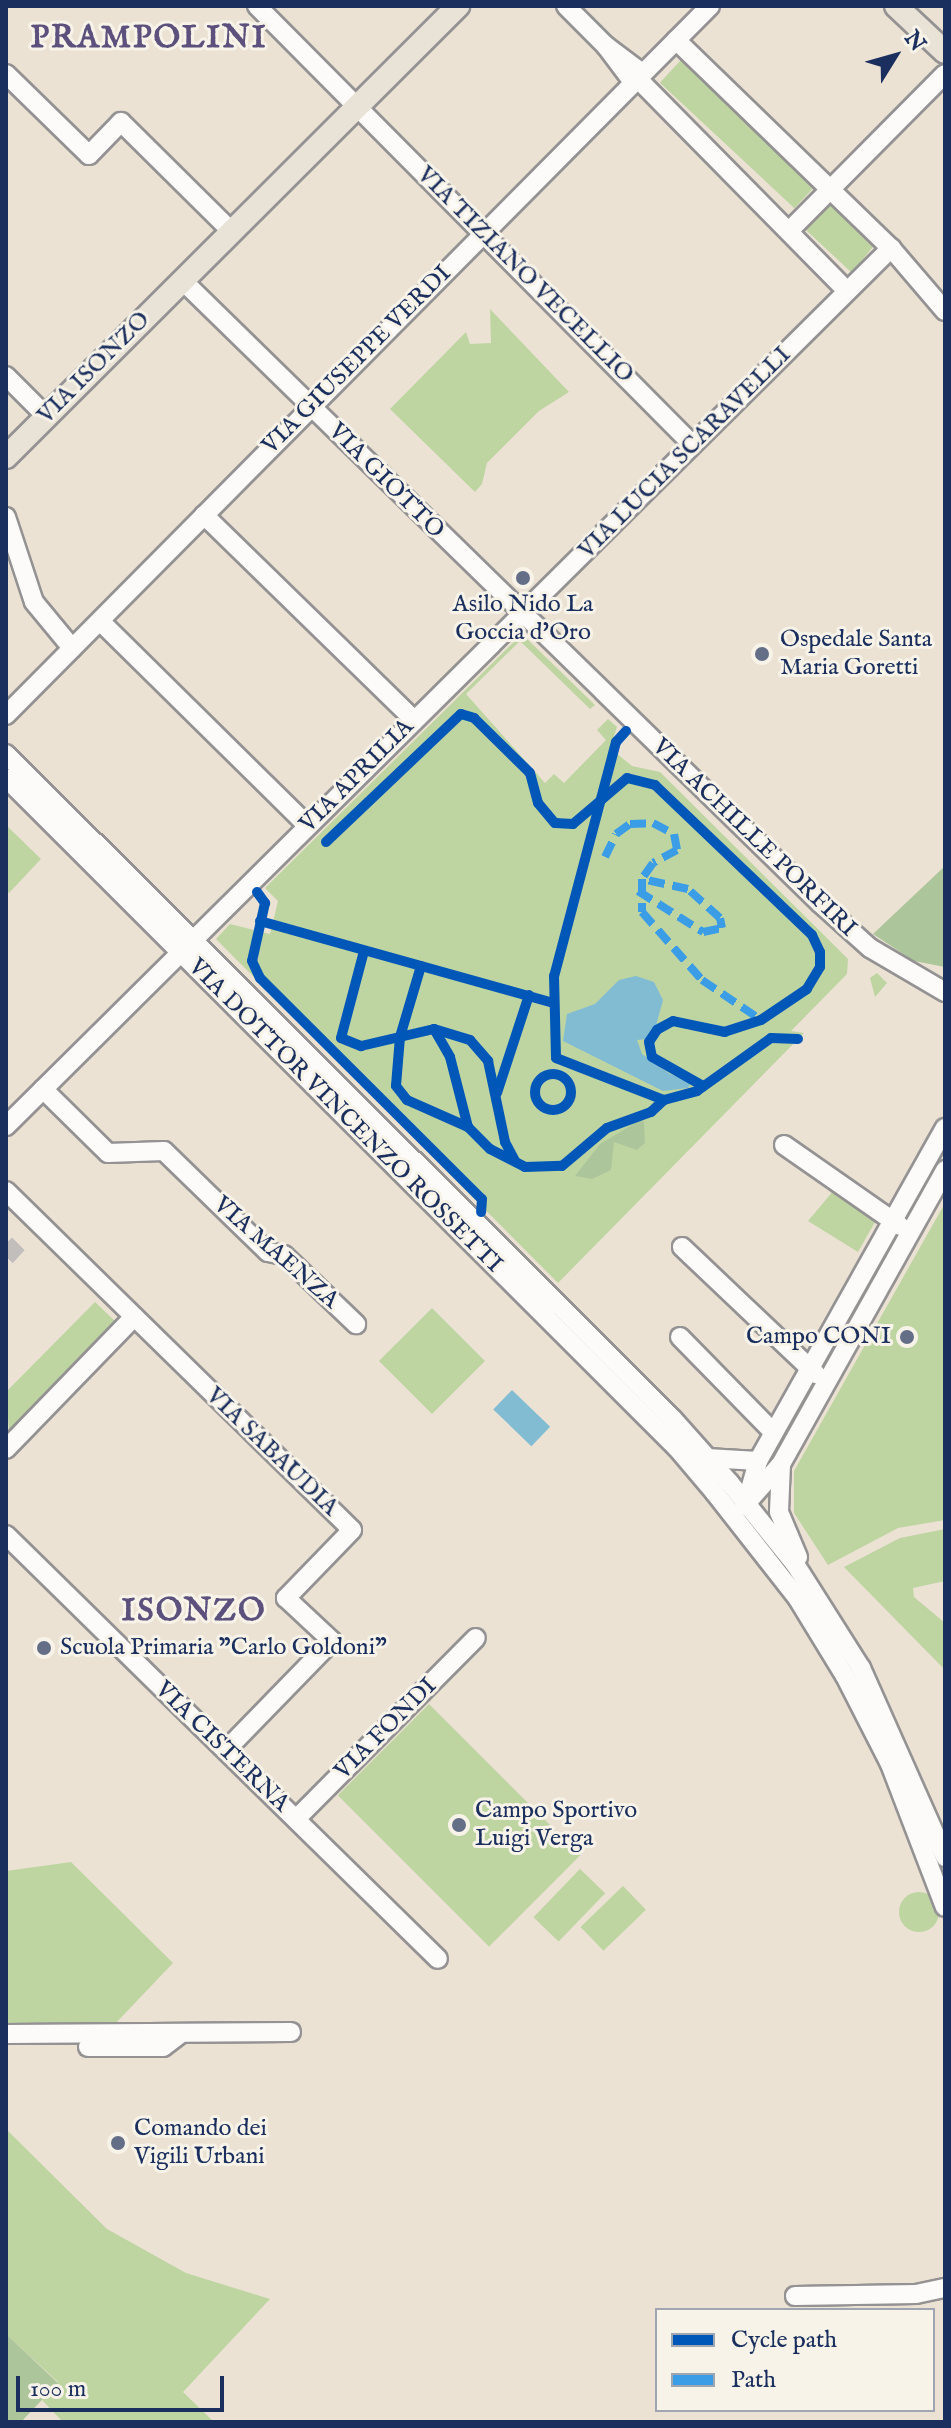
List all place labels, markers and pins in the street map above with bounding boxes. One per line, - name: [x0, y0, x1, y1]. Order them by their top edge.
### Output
- marker: Asilo Nido La Goccia d'Oro: [514, 569, 532, 587]
- place label: Asilo Nido La Goccia d'Oro: [453, 591, 593, 647]
- place label: Ospedale Santa Maria Goretti: [780, 626, 932, 682]
- marker: Ospedale Santa Maria Goretti: [751, 643, 773, 665]
- place label: Campo CONI: [746, 1323, 891, 1351]
- marker: Campo CONI: [898, 1328, 916, 1346]
- place label: Scuola Primaria "Carlo Goldoni": [60, 1634, 387, 1662]
- marker: Scuola Primaria "Carlo Goldoni": [35, 1639, 53, 1657]
- place label: Campo Sportivo Luigi Verga: [475, 1797, 637, 1853]
- marker: Campo Sportivo Luigi Verga: [450, 1816, 468, 1834]
- place label: Comando dei Vigili Urbani: [134, 2115, 267, 2171]
- marker: Comando dei Vigili Urbani: [109, 2134, 127, 2152]

